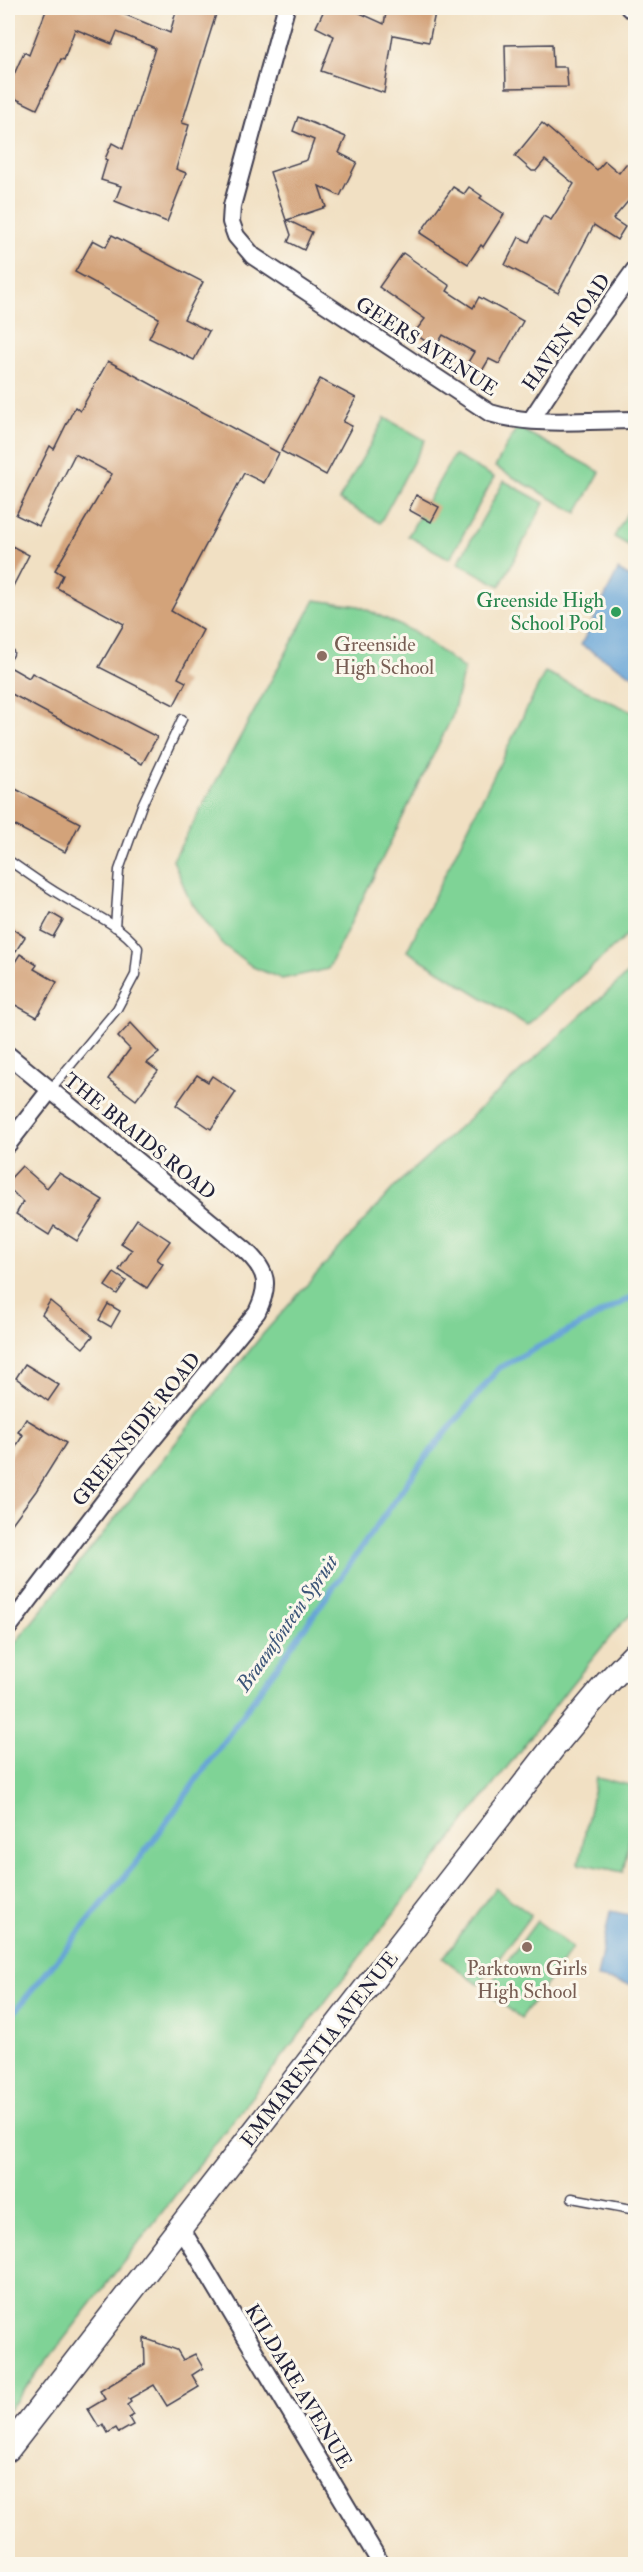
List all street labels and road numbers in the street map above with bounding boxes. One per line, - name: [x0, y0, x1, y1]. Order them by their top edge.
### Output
- street label: HAVEN ROAD: [517, 269, 616, 396]
- street label: GEERS AVENUE: [351, 291, 502, 402]
- street label: THE BRAIDS ROAD: [59, 1067, 221, 1205]
- street label: GREENSIDE ROAD: [67, 1347, 206, 1511]
- street label: EMMARENTIA AVENUE: [235, 1946, 404, 2152]
- street label: KILDARE AVENUE: [240, 2300, 358, 2473]

